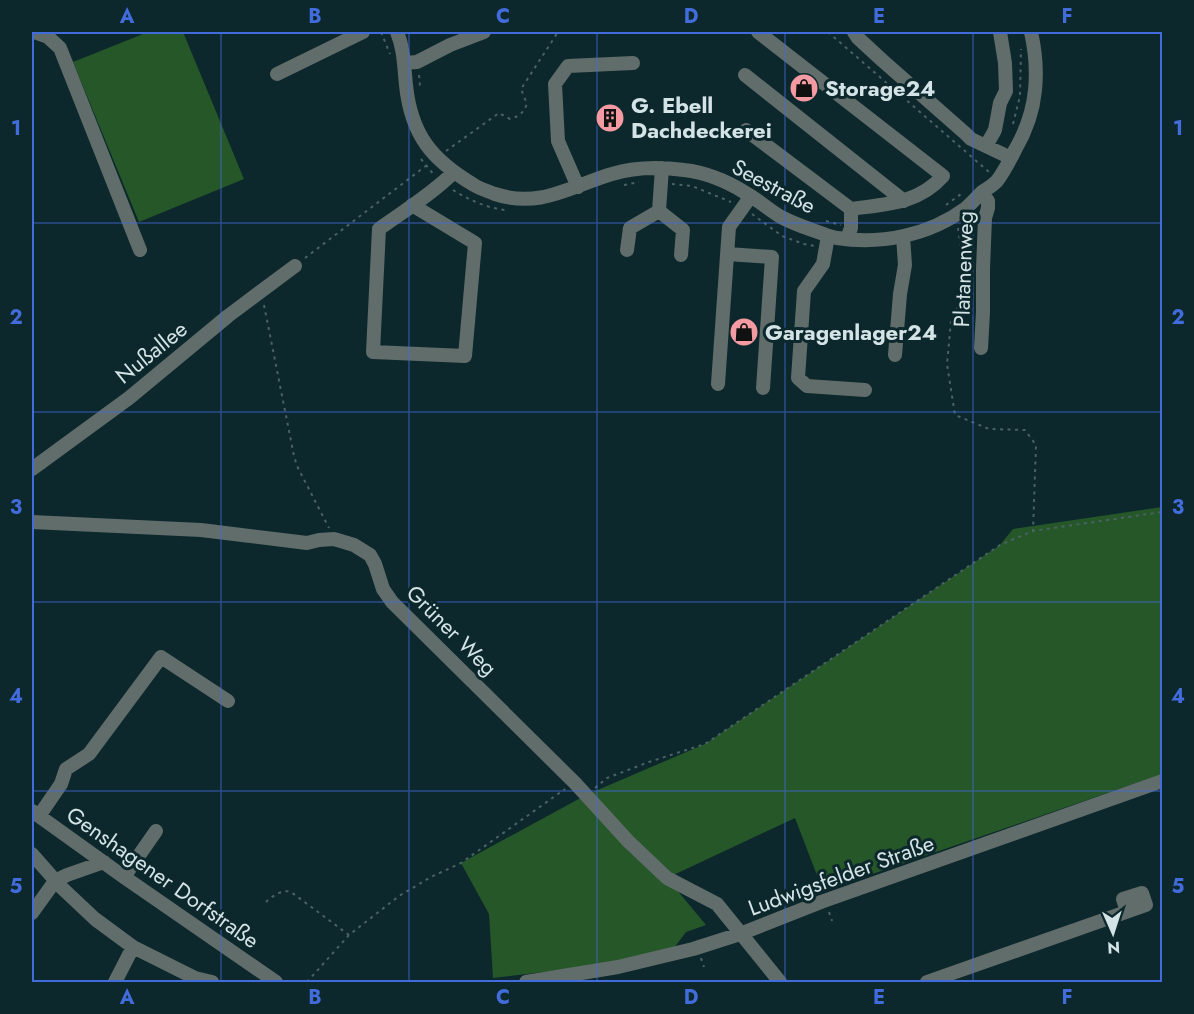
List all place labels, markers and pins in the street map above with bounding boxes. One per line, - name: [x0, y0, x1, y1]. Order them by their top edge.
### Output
- shop icon: Storage24: [788, 72, 820, 104]
- place label: Storage24: [825, 72, 935, 104]
- place label: G. Ebell Dachdeckerei: [631, 89, 772, 146]
- building icon: G. Ebell Dachdeckerei: [594, 102, 626, 134]
- shop icon: Garagenlager24: [728, 316, 760, 348]
- place label: Garagenlager24: [765, 316, 937, 348]

